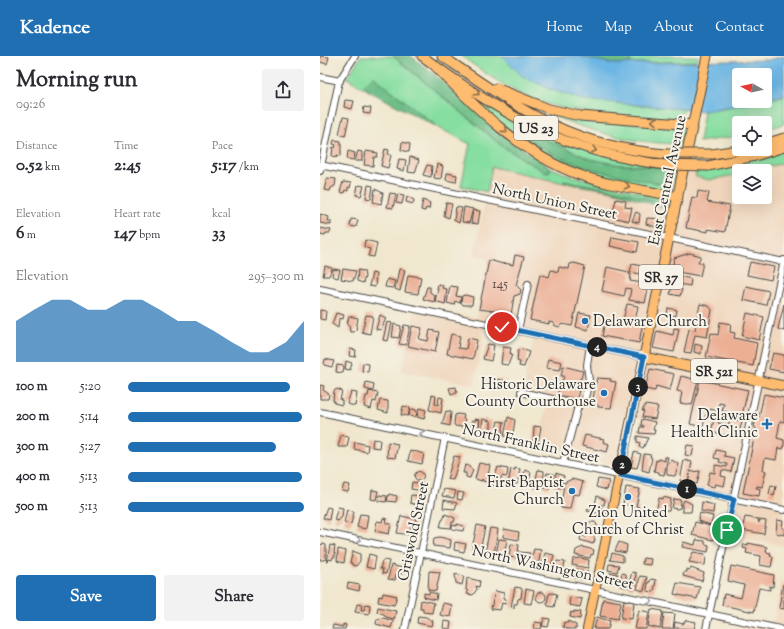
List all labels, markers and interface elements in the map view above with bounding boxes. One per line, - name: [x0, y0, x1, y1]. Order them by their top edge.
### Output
- text: Kadence: [20, 15, 90, 42]
- text: Home: [546, 18, 583, 38]
- text: Map: [605, 18, 632, 38]
- text: About: [654, 18, 693, 38]
- text: Contact: [715, 18, 764, 38]
- text: Morning run: [16, 65, 138, 97]
- north arrow: [732, 68, 772, 108]
- map controls: [732, 68, 772, 204]
- button: share: [262, 69, 304, 111]
- one-way arrow: [473, 88, 480, 95]
- text: 09:26: [16, 96, 45, 114]
- street label: East Central Avenue: [644, 113, 693, 247]
- road number: US 23: [514, 116, 558, 140]
- button: locate: [732, 116, 772, 156]
- one-way arrow: [651, 117, 657, 126]
- one-way arrow: [500, 126, 507, 133]
- text: Distance: [16, 138, 57, 154]
- text: Time: [114, 138, 138, 154]
- text: Pace: [212, 138, 233, 154]
- one-way arrow: [590, 145, 597, 154]
- text: 0.52: [16, 154, 43, 178]
- text: 2:45: [114, 154, 141, 178]
- text: 5:17: [212, 154, 237, 178]
- text: km: [43, 159, 60, 175]
- text: /km: [237, 159, 259, 175]
- button: layers: [732, 164, 772, 204]
- street label: North Union Street: [490, 179, 619, 226]
- one-way arrow: [624, 182, 630, 190]
- text: Elevation: [16, 206, 61, 222]
- text: Heart rate: [114, 206, 161, 222]
- text: kcal: [212, 206, 231, 222]
- text: 6: [16, 222, 24, 246]
- text: 147: [114, 222, 137, 246]
- text: 33: [212, 222, 226, 246]
- text: m: [24, 227, 36, 243]
- text: bpm: [137, 227, 160, 243]
- road number: SR 37: [639, 265, 683, 289]
- text: Elevation: [16, 268, 69, 286]
- text: 295–300 m: [248, 268, 304, 286]
- house number: 145: [492, 276, 508, 294]
- pin: [485, 310, 519, 344]
- place label: Delaware Church: [593, 312, 707, 333]
- icon: check: [491, 316, 513, 338]
- marker: Delaware Church: [580, 316, 590, 326]
- pin: 4: [587, 337, 607, 357]
- text: 4: [594, 339, 600, 355]
- road number: SR 521: [691, 359, 737, 383]
- place label: Historic Delaware County Courthouse: [465, 375, 596, 413]
- pin: 3: [628, 377, 648, 397]
- text: 100 m: [16, 378, 48, 396]
- text: 5:20: [80, 378, 101, 396]
- text: 3: [636, 379, 640, 395]
- marker: Historic Delaware County Courthouse: [599, 388, 609, 398]
- place label: Delaware Health Clinic: [671, 406, 758, 444]
- text: 200 m: [16, 408, 49, 426]
- text: 5:14: [80, 408, 99, 426]
- marker: Delaware Health Clinic: [761, 418, 773, 430]
- street label: North Franklin Street: [460, 420, 601, 469]
- one-way arrow: [418, 430, 425, 438]
- text: 300 m: [16, 438, 48, 456]
- text: 5:27: [80, 438, 100, 456]
- pin: 2: [612, 455, 632, 475]
- text: 2: [619, 457, 625, 473]
- text: 400 m: [16, 468, 50, 486]
- text: 5:13: [80, 468, 98, 486]
- place label: First Baptist Church: [487, 473, 564, 511]
- pin: 1: [677, 479, 697, 499]
- street label: Griswold Street: [394, 480, 435, 583]
- text: 1: [685, 481, 689, 497]
- marker: First Baptist Church: [567, 486, 577, 496]
- marker: Zion United Church of Christ: [623, 492, 633, 502]
- text: 500 m: [16, 498, 48, 516]
- text: 5:13: [80, 498, 98, 516]
- place label: Zion United Church of Christ: [572, 503, 684, 541]
- pin: [710, 513, 744, 547]
- icon: arrive: [716, 519, 738, 541]
- one-way arrow: [355, 535, 361, 543]
- street label: North Washington Street: [470, 541, 635, 596]
- button: Save: [16, 575, 156, 621]
- button: Share: [164, 575, 304, 621]
- one-way arrow: [647, 597, 653, 605]

